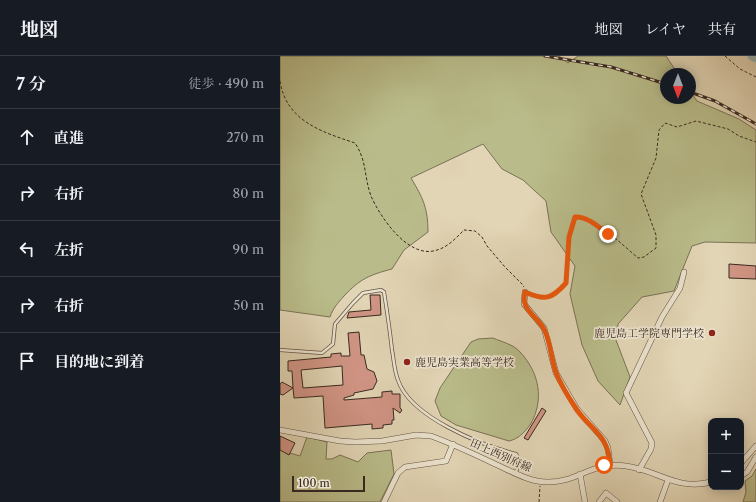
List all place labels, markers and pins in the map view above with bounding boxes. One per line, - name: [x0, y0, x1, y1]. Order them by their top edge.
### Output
- place label: 鹿児島工学院専門学校: [594, 326, 704, 340]
- marker: 鹿児島工学院専門学校: [707, 328, 717, 338]
- place label: 鹿児島実業高等学校: [415, 355, 514, 369]
- marker: 鹿児島実業高等学校: [402, 357, 412, 367]

